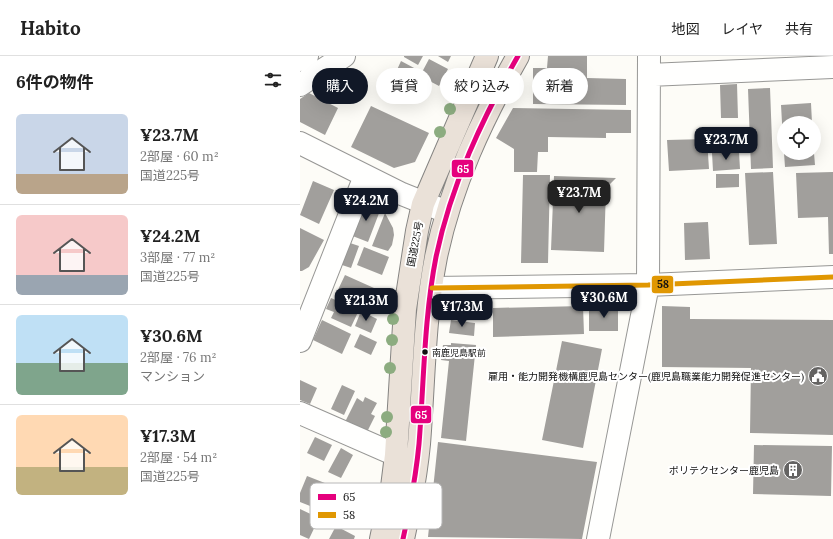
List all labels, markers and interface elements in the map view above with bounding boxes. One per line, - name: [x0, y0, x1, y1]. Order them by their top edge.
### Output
- text: Habito: [20, 16, 81, 40]
- text: 地図: [671, 20, 699, 38]
- text: レイヤ: [721, 20, 763, 38]
- text: 共有: [785, 20, 813, 38]
- chip: 購入: [312, 68, 368, 104]
- chip: 賃貸: [376, 68, 432, 104]
- chip: 絞り込み: [440, 68, 524, 104]
- chip: 新着: [532, 68, 588, 104]
- icon: filters: [262, 69, 284, 91]
- text: 6件の物件: [16, 71, 94, 93]
- map controls: [777, 116, 821, 160]
- button: locate: [777, 116, 821, 160]
- text: ¥23.7M: [140, 124, 199, 146]
- pin: ¥23.7M: [693, 127, 759, 161]
- icon: home: [48, 130, 96, 178]
- text: ¥23.7M: [704, 131, 748, 148]
- text: 2部屋 · 60 m²: [140, 148, 219, 165]
- line badge: 65: [451, 159, 474, 178]
- text: 65: [457, 162, 469, 176]
- text: 国道225号: [140, 167, 200, 184]
- pin: ¥23.7M: [546, 180, 612, 214]
- text: ¥23.7M: [557, 184, 601, 201]
- pin: ¥24.2M: [333, 188, 399, 222]
- text: ¥24.2M: [343, 192, 389, 209]
- street label: 国道225号: [404, 220, 426, 268]
- text: ¥24.2M: [140, 225, 200, 247]
- icon: home: [48, 231, 96, 279]
- text: 3部屋 · 77 m²: [140, 249, 215, 266]
- text: 国道225号: [140, 268, 200, 285]
- line badge: 58: [651, 275, 674, 294]
- text: 58: [657, 277, 669, 291]
- pin: ¥30.6M: [571, 285, 637, 319]
- pin: ¥21.3M: [333, 288, 399, 322]
- text: ¥30.6M: [580, 289, 628, 306]
- text: ¥21.3M: [344, 292, 388, 309]
- pin: ¥17.3M: [429, 294, 495, 328]
- text: ¥17.3M: [441, 298, 483, 315]
- text: ¥30.6M: [140, 325, 203, 347]
- icon: home: [48, 331, 96, 379]
- marker: 南鹿児島駅前: [420, 347, 430, 357]
- place label: 南鹿児島駅前: [432, 347, 486, 358]
- text: 2部屋 · 76 m²: [140, 349, 217, 366]
- public building icon: 雇用・能力開発機構鹿児島センター(鹿児島職業能力開発促進センター): [807, 365, 829, 387]
- text: マンション: [140, 368, 205, 385]
- place label: 雇用・能力開発機構鹿児島センター(鹿児島職業能力開発促進センター): [488, 370, 804, 383]
- line badge: 65: [410, 405, 432, 424]
- text: 65: [415, 408, 427, 422]
- text: ¥17.3M: [140, 425, 196, 447]
- icon: home: [48, 431, 96, 479]
- text: 2部屋 · 54 m²: [140, 449, 217, 466]
- building icon: ポリテクセンター鹿児島: [782, 459, 804, 481]
- place label: ポリテクセンター鹿児島: [669, 464, 779, 477]
- text: 国道225号: [140, 468, 200, 485]
- legend: [310, 483, 442, 529]
- text: 65: [343, 490, 355, 504]
- text: 58: [343, 508, 355, 522]

